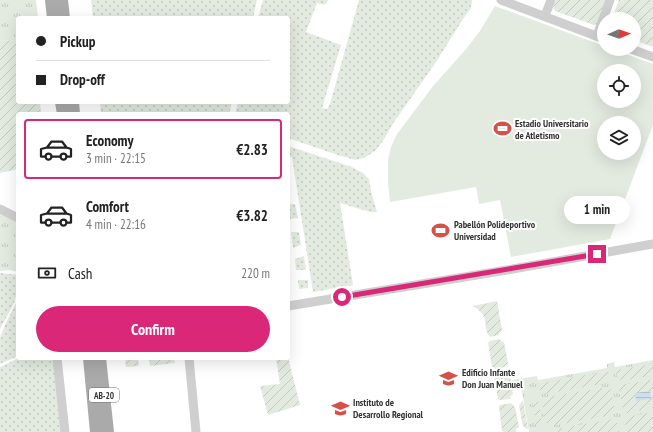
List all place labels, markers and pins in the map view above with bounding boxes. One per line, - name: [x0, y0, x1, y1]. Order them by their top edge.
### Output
- place label: Estadio Universitario de Atletismo: [515, 117, 589, 142]
- sports icon: Estadio Universitario de Atletismo: [492, 119, 512, 139]
- place label: Pabellón Polideportivo Universidad: [454, 218, 536, 243]
- sports icon: Pabellón Polideportivo Universidad: [431, 220, 451, 240]
- place label: Edificio Infante Don Juan Manuel: [462, 366, 523, 391]
- school or university icon: Edificio Infante Don Juan Manuel: [439, 368, 459, 388]
- place label: Instituto de Desarrollo Regional: [353, 396, 424, 421]
- school or university icon: Instituto de Desarrollo Regional: [330, 398, 350, 418]

